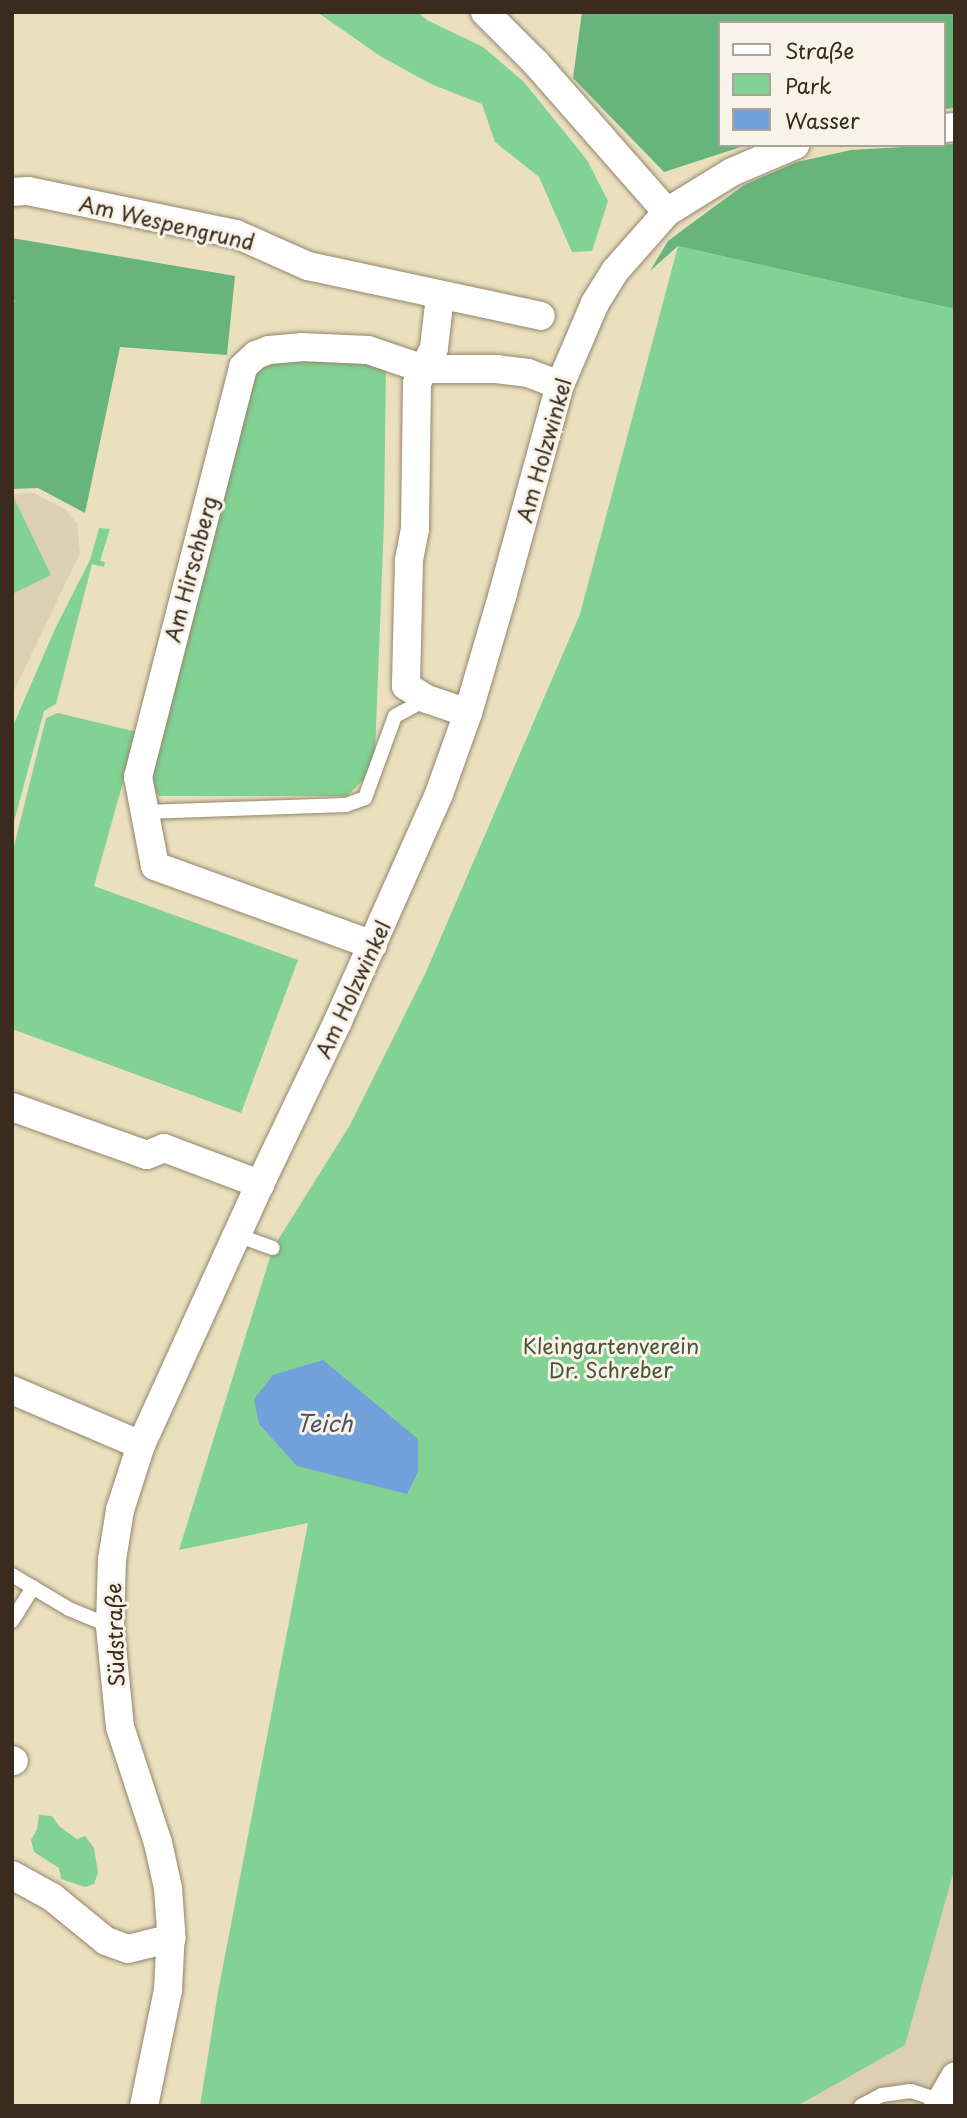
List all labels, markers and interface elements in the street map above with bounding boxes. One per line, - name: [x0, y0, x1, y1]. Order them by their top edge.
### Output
- legend: [718, 21, 946, 147]
- text: Straße: [785, 34, 854, 66]
- text: Park: [785, 69, 832, 101]
- text: Wasser: [785, 104, 860, 136]
- street label: Am Wespengrund: [77, 190, 257, 254]
- street label: Am Holzwinkel: [510, 375, 576, 525]
- street label: Am Hirschberg: [158, 493, 222, 645]
- street label: Am Holzwinkel: [309, 916, 395, 1062]
- park label: Kleingartenverein Dr. Schreber: [523, 1332, 699, 1382]
- water label: Teich: [296, 1409, 352, 1437]
- street label: Südstraße: [100, 1582, 128, 1688]

